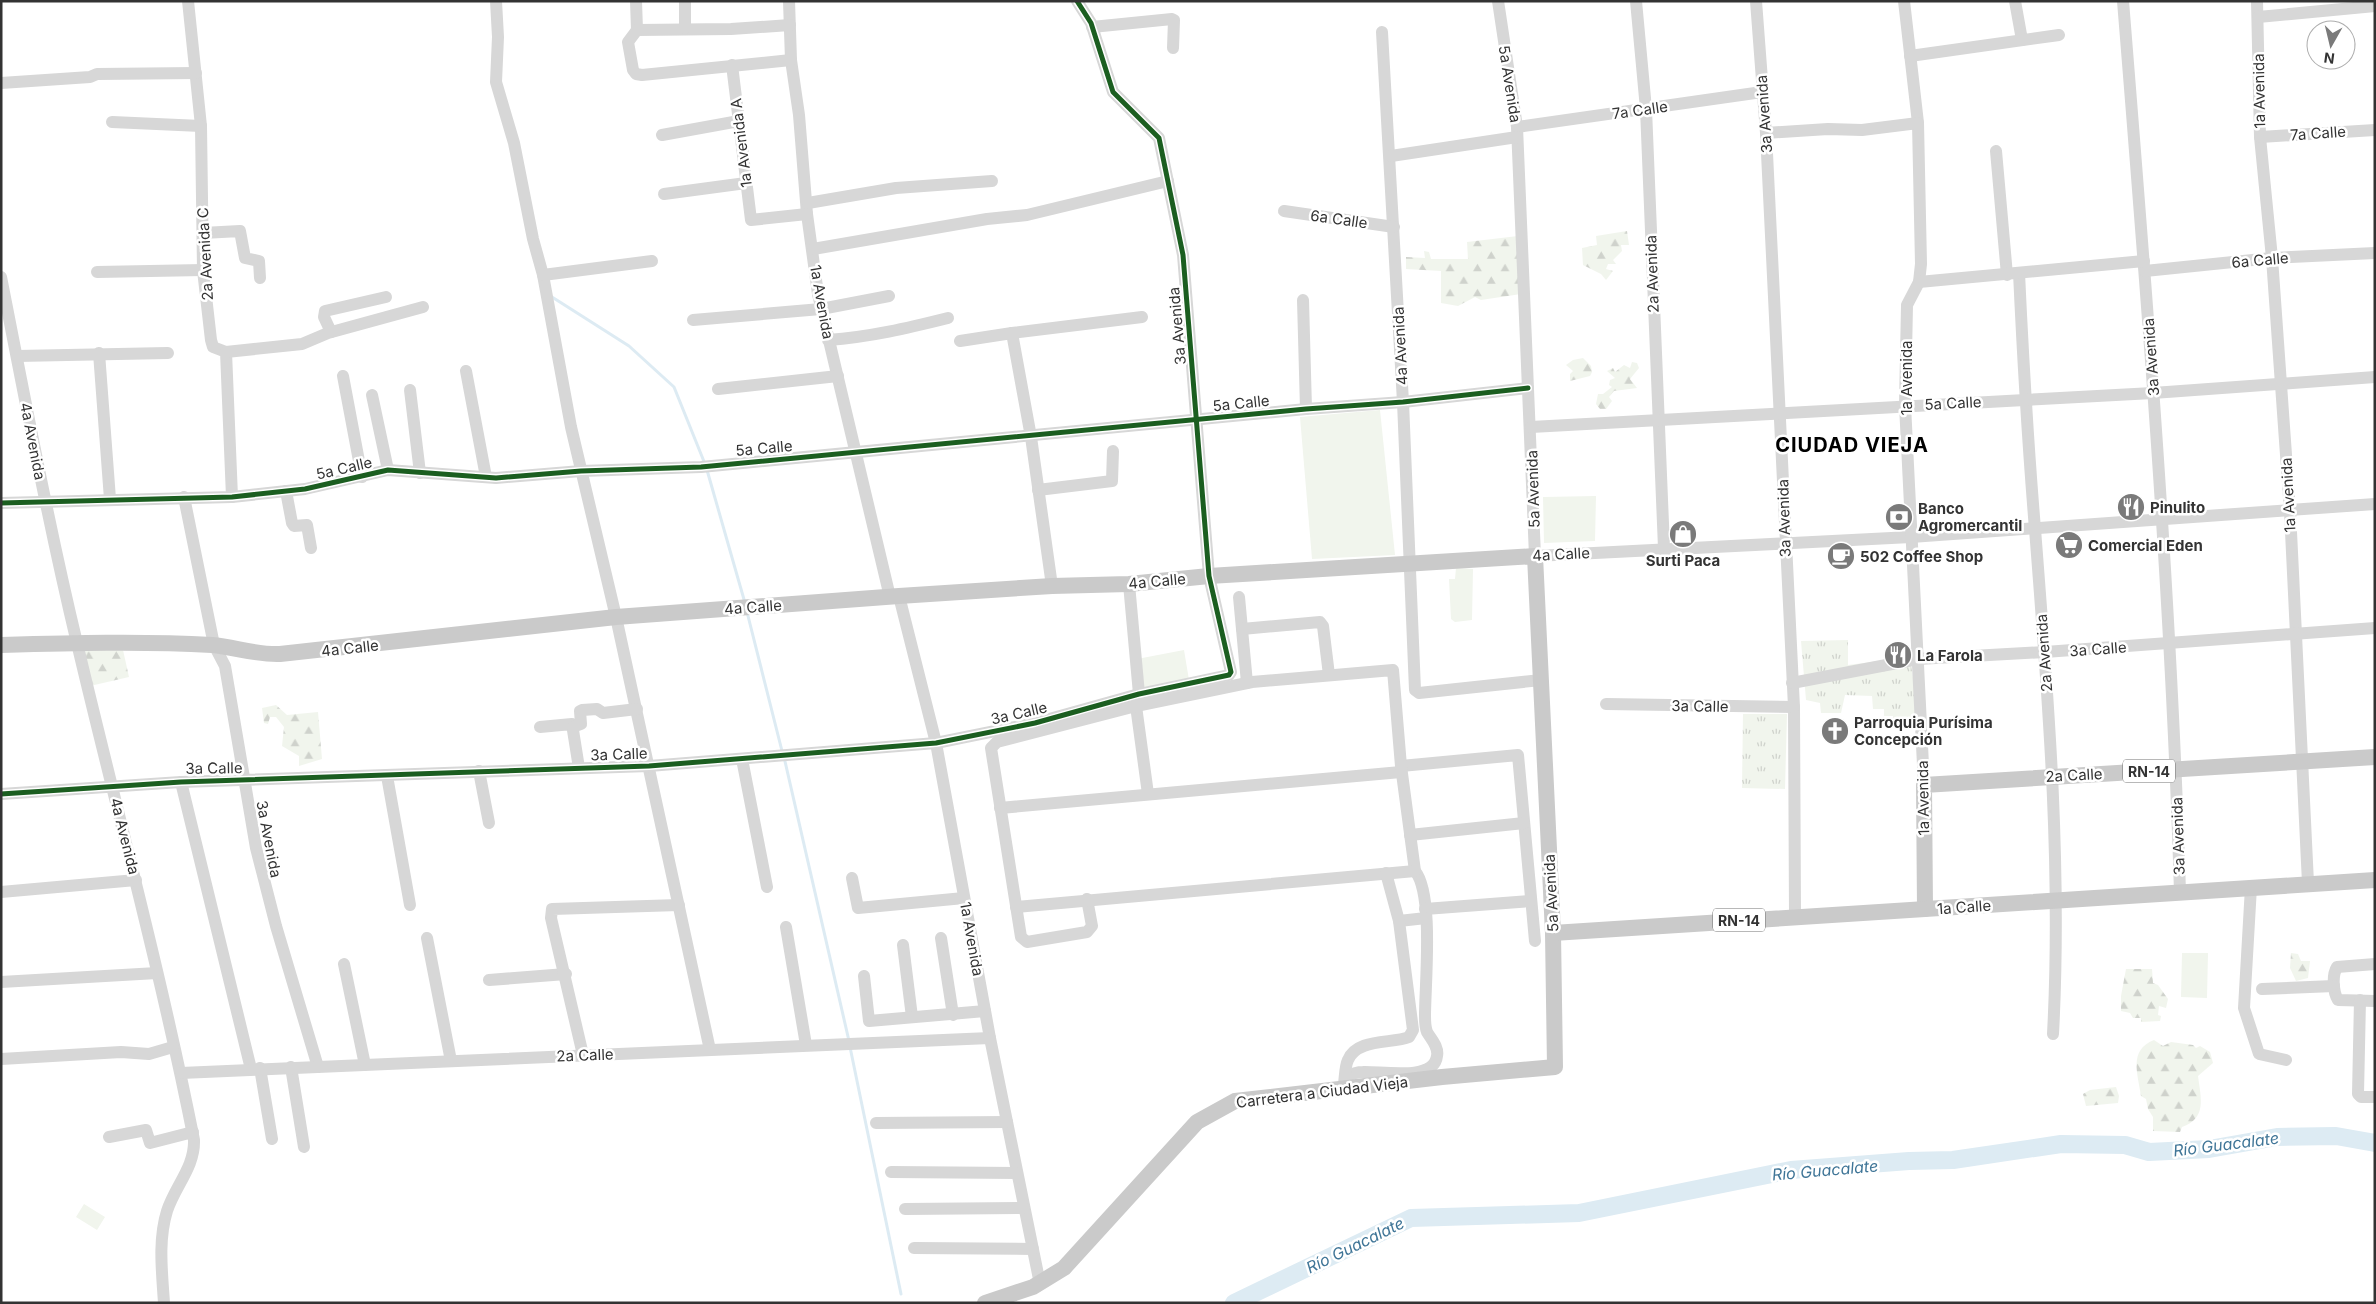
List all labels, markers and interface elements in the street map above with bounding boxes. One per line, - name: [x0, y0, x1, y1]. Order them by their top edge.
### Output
- north arrow: [2306, 20, 2356, 70]
- street label: 5a Avenida: [1495, 44, 1525, 124]
- text: N: [2323, 49, 2336, 68]
- street label: 1a Avenida: [2249, 53, 2269, 129]
- street label: 3a Avenida: [1752, 74, 1776, 154]
- street label: 1a Avenida A: [726, 97, 756, 189]
- street label: 7a Calle: [1611, 97, 1669, 123]
- street label: 7a Calle: [2289, 122, 2347, 144]
- street label: 6a Calle: [1309, 206, 1369, 232]
- street label: 2a Avenida C: [193, 207, 217, 301]
- street label: 2a Avenida: [1641, 235, 1663, 313]
- street label: 6a Calle: [2231, 248, 2289, 272]
- street label: 1a Avenida: [806, 263, 838, 341]
- street label: 3a Avenida: [1164, 286, 1190, 366]
- street label: 4a Avenida: [1388, 306, 1412, 386]
- street label: 3a Avenida: [2139, 317, 2163, 397]
- street label: 1a Avenida: [1897, 340, 1916, 416]
- street label: 5a Calle: [1212, 391, 1270, 415]
- street label: 5a Calle: [1924, 392, 1982, 414]
- street label: 4a Avenida: [16, 401, 50, 481]
- district label: CIUDAD VIEJA: [1775, 433, 1929, 457]
- street label: 5a Calle: [735, 436, 793, 460]
- street label: 5a Avenida: [1522, 450, 1544, 528]
- street label: 5a Calle: [314, 452, 374, 484]
- street label: 1a Avenida: [2277, 457, 2299, 533]
- street label: 3a Avenida: [1773, 479, 1795, 557]
- restaurant icon: Pinulito: [2116, 492, 2146, 522]
- place label: Pinulito: [2150, 498, 2205, 517]
- place label: Banco Agromercantil: [1918, 499, 2022, 535]
- bank icon: Banco Agromercantil: [1884, 502, 1914, 532]
- shop icon: Surti Paca: [1668, 519, 1698, 549]
- supermarket icon: Comercial Eden: [2054, 530, 2084, 560]
- place label: Comercial Eden: [2088, 536, 2203, 555]
- cafe icon: 502 Coffee Shop: [1826, 541, 1856, 571]
- street label: 4a Calle: [1532, 543, 1590, 565]
- place label: 502 Coffee Shop: [1860, 547, 1983, 566]
- place label: Surti Paca: [1646, 551, 1720, 570]
- street label: 4a Calle: [1127, 569, 1187, 593]
- street label: 4a Calle: [724, 596, 782, 618]
- street label: 2a Avenida: [2032, 613, 2056, 693]
- street label: 4a Calle: [320, 636, 380, 660]
- street label: 3a Calle: [2069, 638, 2127, 660]
- restaurant icon: La Farola: [1883, 640, 1913, 670]
- place label: La Farola: [1917, 646, 1983, 665]
- street label: 3a Calle: [1671, 696, 1729, 716]
- street label: 3a Calle: [989, 697, 1049, 729]
- place label: Parroquia Purísima Concepción: [1854, 713, 1993, 749]
- church icon: Parroquia Purísima Concepción: [1820, 716, 1850, 746]
- street label: 3a Calle: [590, 744, 648, 764]
- street label: 3a Calle: [185, 758, 243, 778]
- road number: RN-14: [2123, 759, 2175, 782]
- street label: 1a Avenida: [1913, 760, 1933, 836]
- street label: 2a Calle: [2045, 764, 2103, 786]
- street label: 4a Avenida: [106, 796, 144, 876]
- street label: 3a Avenida: [2167, 797, 2189, 875]
- street label: 3a Avenida: [252, 799, 286, 879]
- street label: 5a Avenida: [1539, 854, 1563, 932]
- street label: 1a Calle: [1936, 896, 1992, 918]
- street label: 1a Avenida: [956, 900, 988, 978]
- road number: RN-14: [1713, 908, 1765, 932]
- street label: 2a Calle: [556, 1045, 614, 1065]
- street label: Carretera a Ciudad Vieja: [1235, 1072, 1409, 1112]
- water label: Río Guacalate: [2172, 1128, 2280, 1160]
- water label: Río Guacalate: [1771, 1155, 1879, 1185]
- water label: Río Guacalate: [1303, 1213, 1407, 1277]

